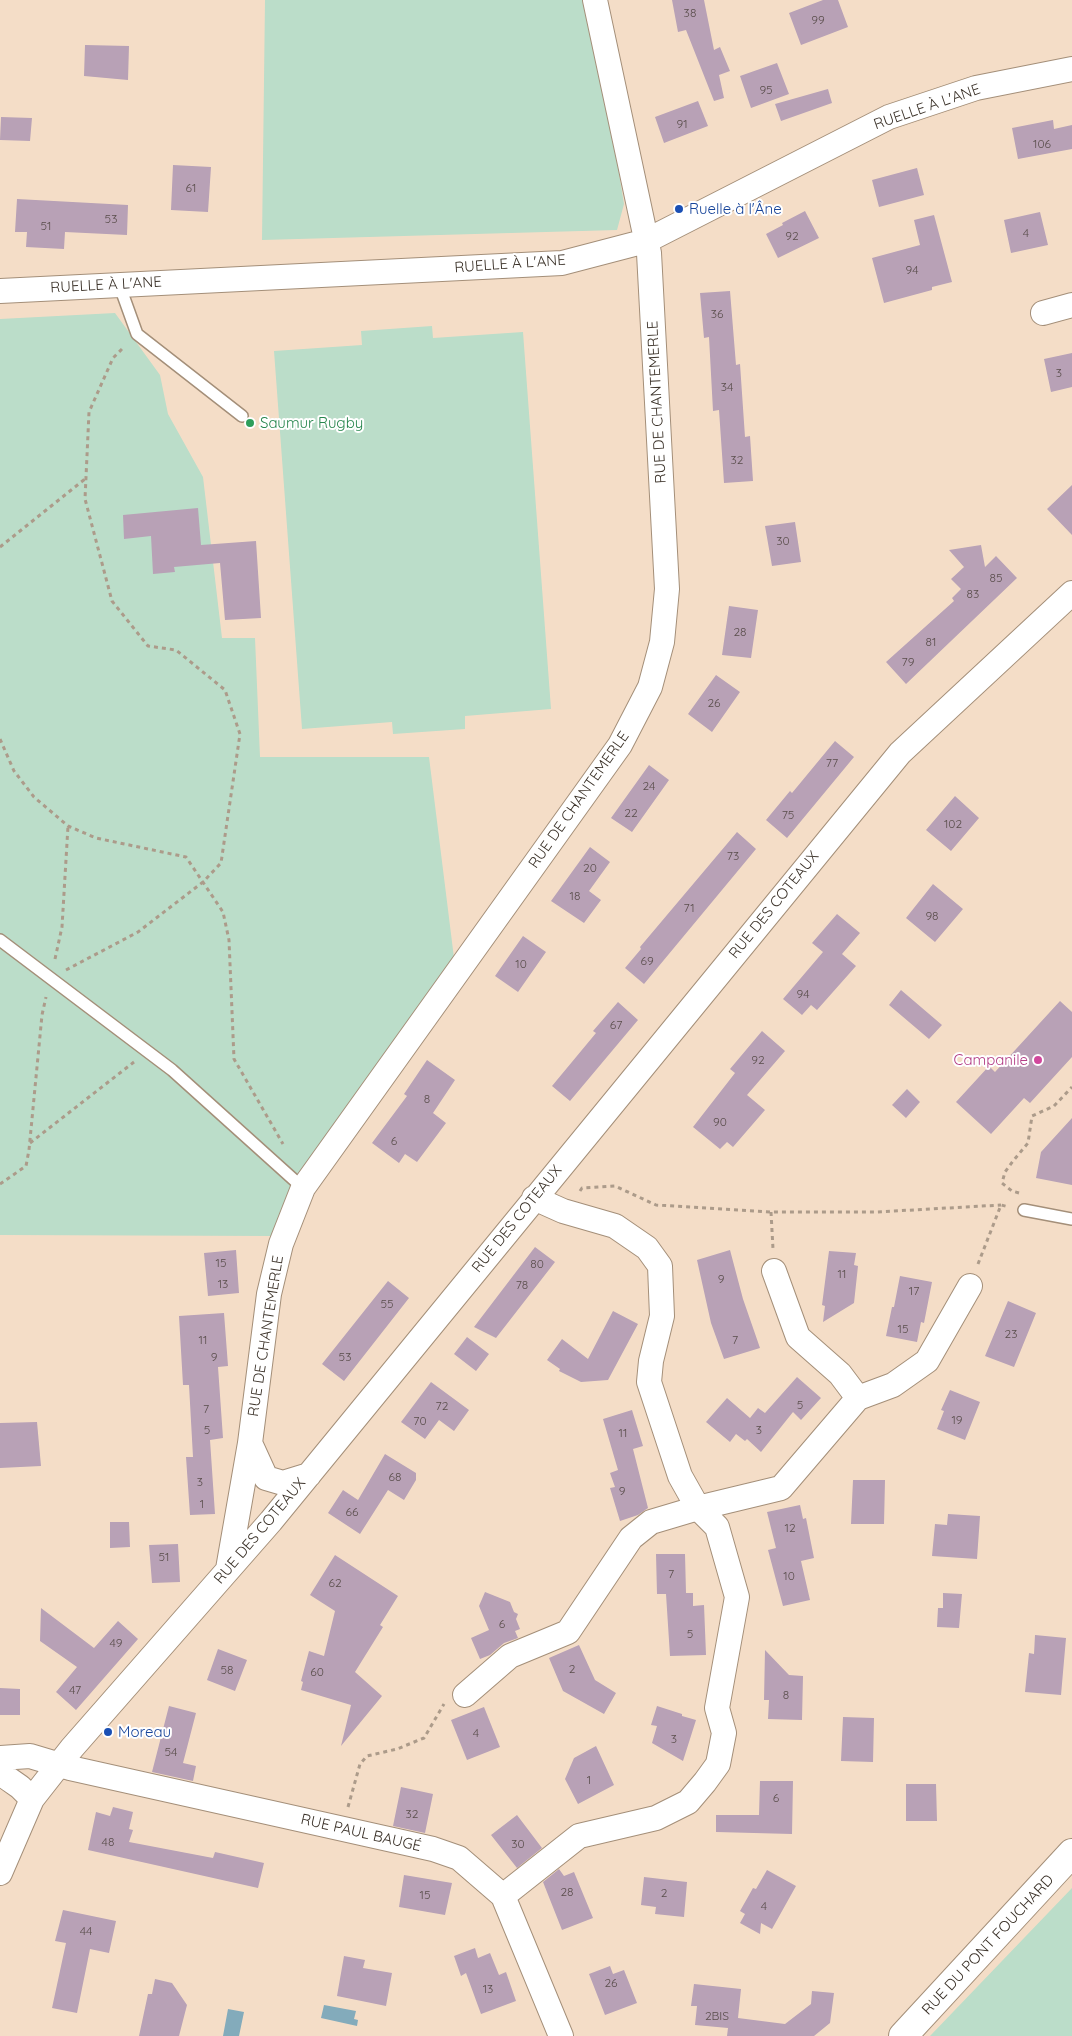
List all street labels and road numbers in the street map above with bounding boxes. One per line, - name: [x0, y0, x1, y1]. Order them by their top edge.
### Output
- street label: RUELLE À L'ANE: [871, 80, 983, 134]
- street label: RUELLE À L'ANE: [454, 251, 566, 277]
- street label: RUELLE À L'ANE: [50, 273, 162, 297]
- street label: RUE DE CHANTEMERLE: [644, 320, 670, 484]
- street label: RUE DE CHANTEMERLE: [525, 728, 633, 872]
- street label: RUE DES COTEAUX: [725, 848, 823, 962]
- street label: RUE DES COTEAUX: [468, 1162, 566, 1276]
- street label: RUE DE CHANTEMERLE: [244, 1254, 288, 1418]
- street label: RUE DES COTEAUX: [210, 1474, 310, 1588]
- street label: RUE PAUL BAUGÉ: [299, 1810, 423, 1856]
- street label: RUE DU PONT FOUCHARD: [918, 1871, 1058, 2019]

